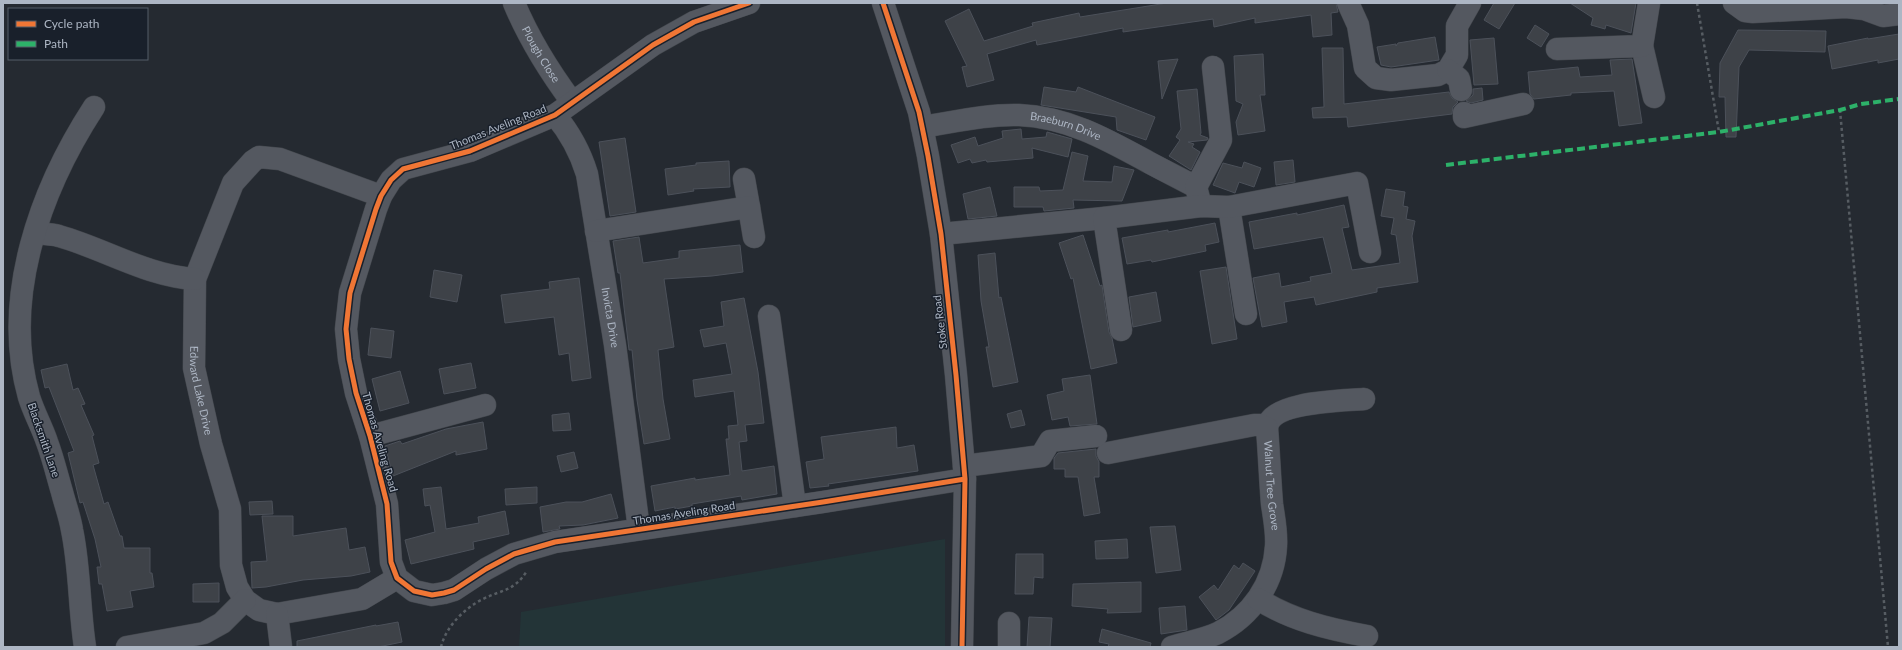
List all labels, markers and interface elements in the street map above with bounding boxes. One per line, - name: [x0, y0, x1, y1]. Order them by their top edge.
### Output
- legend: [8, 8, 148, 60]
- text: Cycle path: [44, 16, 99, 31]
- street label: Plough Close: [520, 24, 563, 85]
- text: Path: [44, 36, 68, 51]
- street label: Thomas Aveling Road: [448, 101, 548, 152]
- street label: Braeburn Drive: [1029, 109, 1104, 143]
- street label: Invicta Drive: [600, 286, 622, 349]
- street label: Stoke Road: [930, 294, 949, 350]
- street label: Edward Lake Drive: [188, 346, 216, 436]
- street label: Thomas Aveling Road: [360, 390, 401, 493]
- street label: Blacksmith Lane: [26, 401, 63, 479]
- street label: Walnut Tree Grove: [1262, 440, 1283, 531]
- street label: Thomas Aveling Road: [632, 498, 736, 527]

